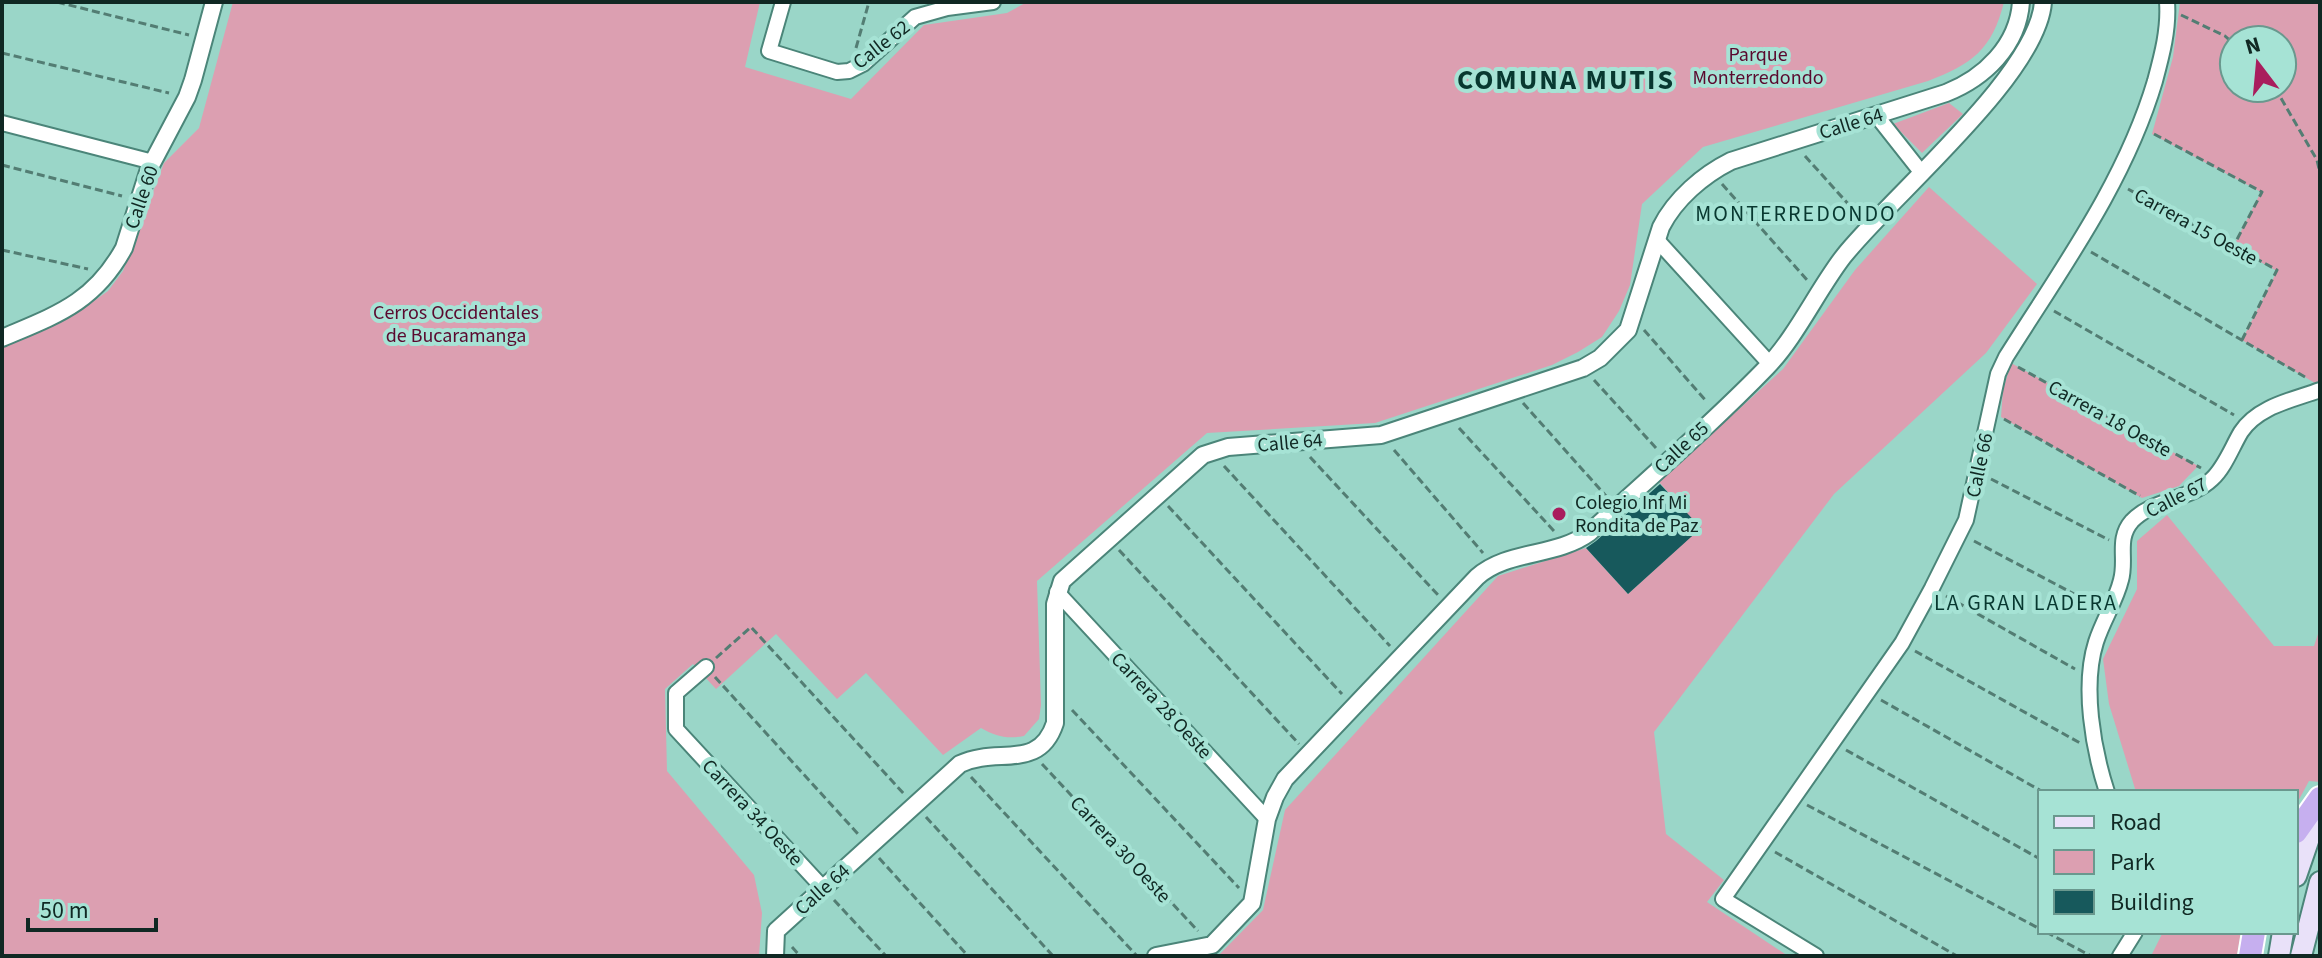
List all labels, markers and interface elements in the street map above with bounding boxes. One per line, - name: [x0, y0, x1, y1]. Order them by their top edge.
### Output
- street label: Calle 62: [847, 14, 916, 76]
- north arrow: [2218, 24, 2298, 104]
- text: N: [2241, 28, 2264, 63]
- park label: Parque Monterredondo: [1692, 41, 1824, 92]
- district label: COMUNA MUTIS: [1457, 60, 1675, 100]
- street label: Calle 64: [1816, 101, 1887, 147]
- street label: Calle 60: [118, 162, 166, 233]
- street label: Carrera 15 Oeste: [2129, 181, 2262, 272]
- district label: MONTERREDONDO: [1695, 198, 1897, 230]
- park label: Cerros Occidentales de Bucaramanga: [373, 299, 539, 350]
- street label: Carrera 18 Oeste: [2043, 373, 2176, 464]
- street label: Calle 65: [1648, 415, 1715, 480]
- street label: Calle 64: [1256, 426, 1324, 460]
- street label: Calle 66: [1959, 430, 2000, 500]
- street label: Calle 67: [2141, 471, 2212, 525]
- place label: Colegio Inf Mi Rondita de Paz: [1575, 489, 1698, 540]
- marker: Colegio Inf Mi Rondita de Paz: [1550, 505, 1568, 523]
- district label: LA GRAN LADERA: [1934, 587, 2118, 619]
- street label: Carrera 28 Oeste: [1104, 646, 1218, 765]
- street label: Carrera 34 Oeste: [695, 753, 809, 872]
- street label: Carrera 30 Oeste: [1063, 790, 1177, 909]
- legend: [2038, 790, 2298, 934]
- text: Road: [2110, 805, 2162, 840]
- text: Park: [2110, 845, 2155, 880]
- street label: Calle 64: [789, 857, 856, 922]
- scale bar: [28, 882, 156, 932]
- text: Building: [2110, 885, 2194, 920]
- text: 50 m: [40, 893, 89, 928]

